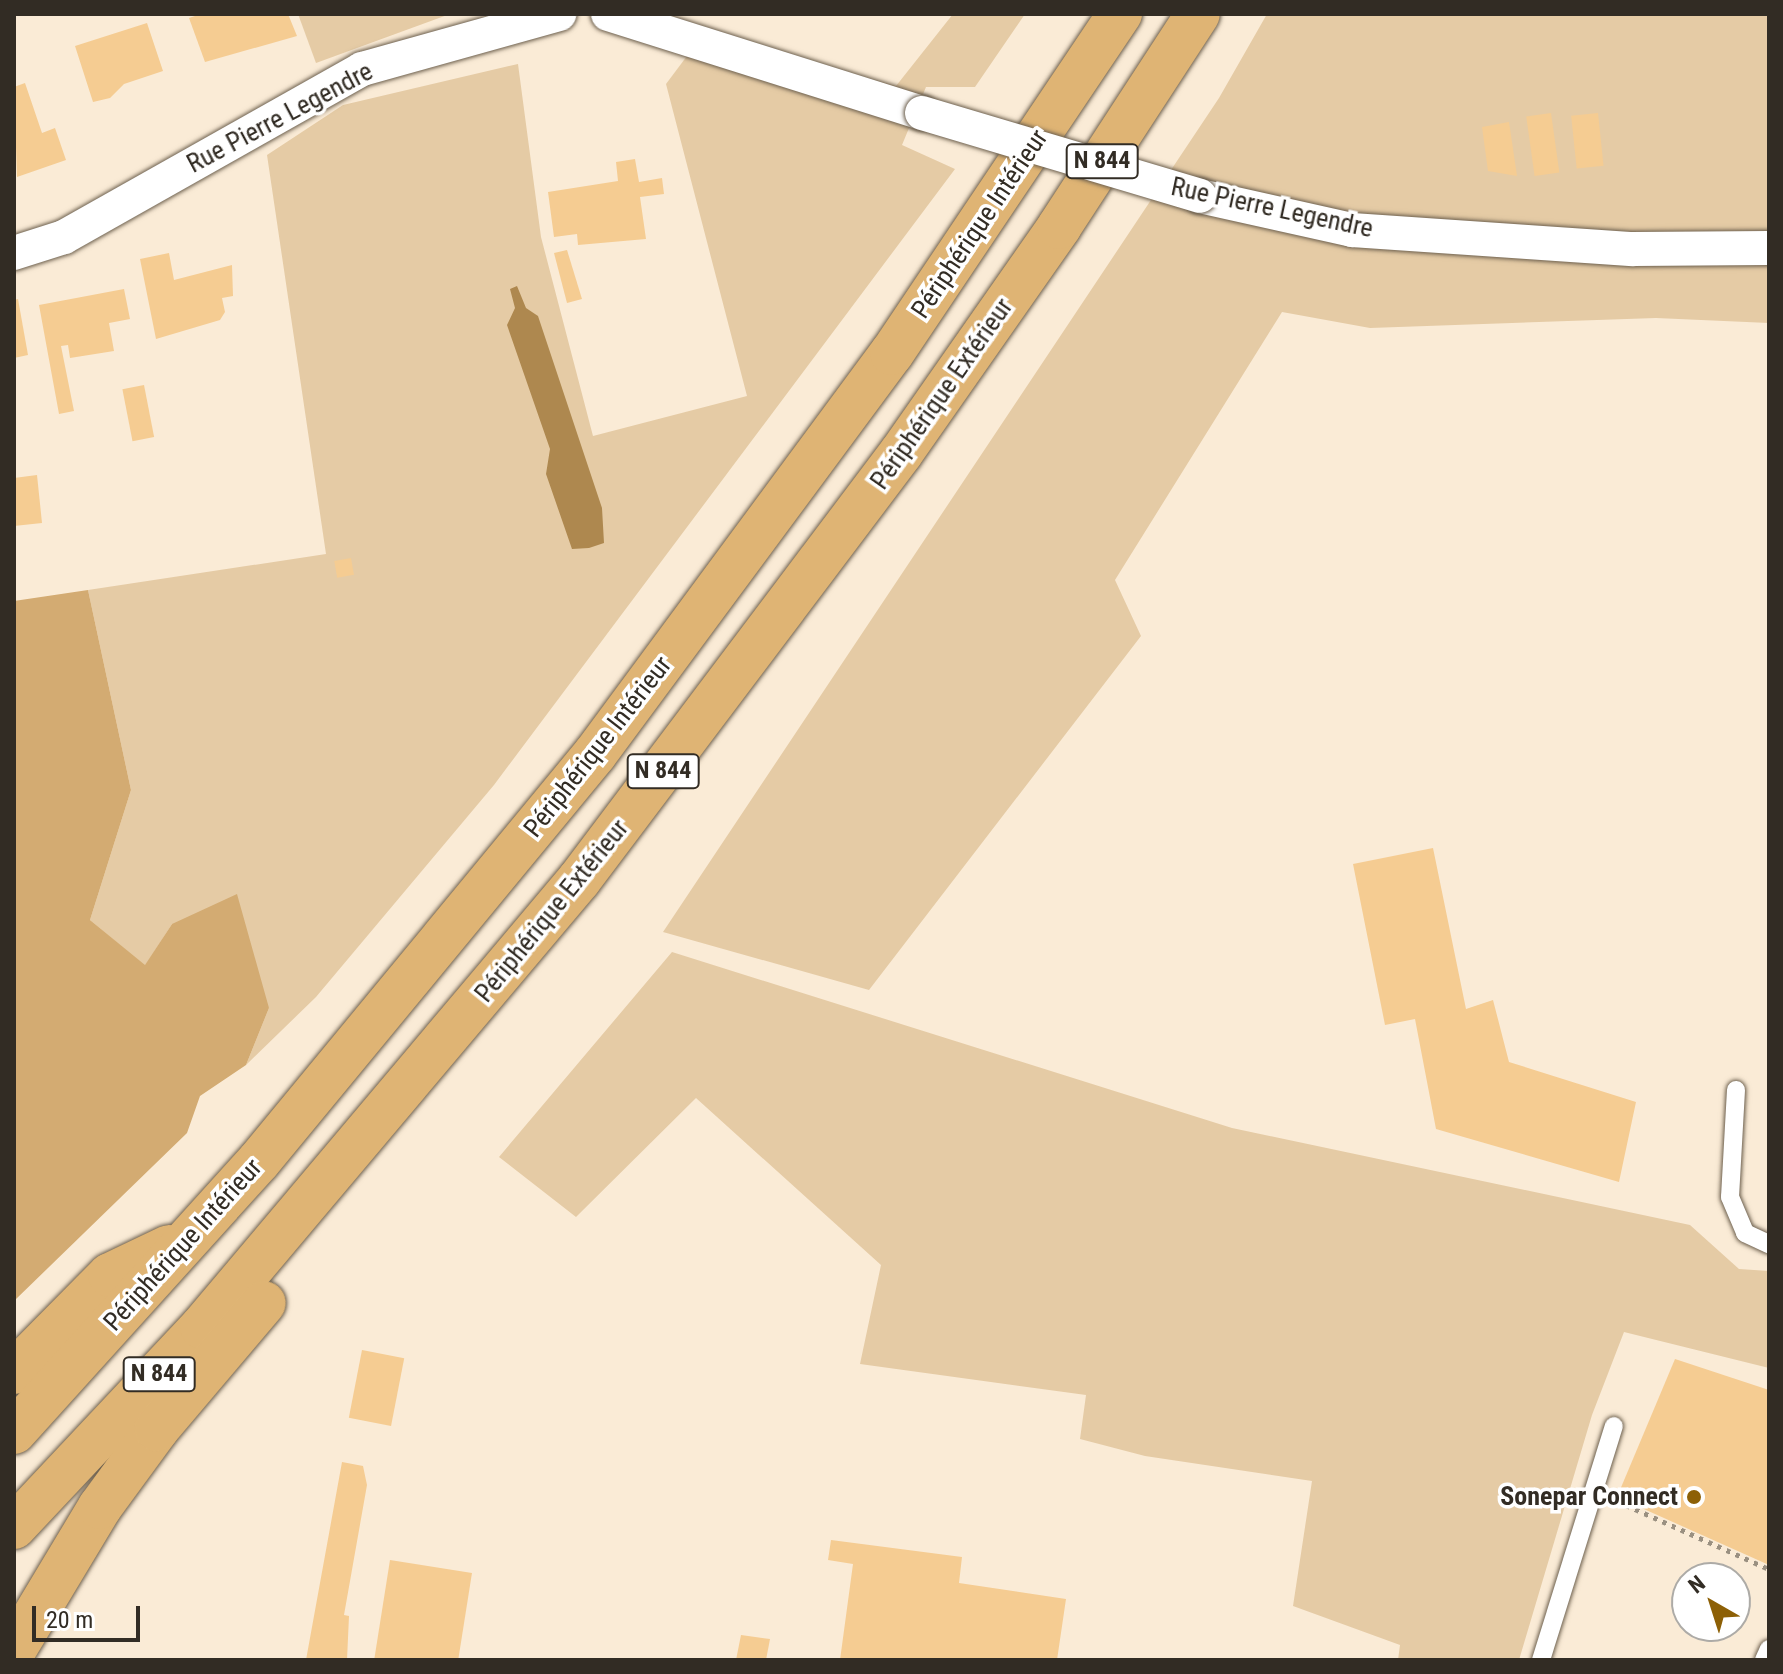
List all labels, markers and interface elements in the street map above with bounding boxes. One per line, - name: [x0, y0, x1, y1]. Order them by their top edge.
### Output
- street label: Rue Pierre Legendre: [182, 56, 378, 180]
- street label: Périphérique Intérieur: [905, 124, 1055, 324]
- road number: N 844: [1064, 141, 1140, 181]
- street label: Rue Pierre Legendre: [1168, 171, 1376, 245]
- street label: Périphérique Extérieur: [864, 292, 1020, 496]
- street label: Périphérique Intérieur: [518, 650, 678, 844]
- road number: N 844: [625, 751, 701, 791]
- street label: Périphérique Extérieur: [469, 813, 635, 1009]
- street label: Périphérique Intérieur: [97, 1152, 269, 1338]
- road number: N 844: [121, 1354, 197, 1394]
- place label: Sonepar Connect: [1500, 1481, 1678, 1513]
- marker: Sonepar Connect: [1685, 1488, 1703, 1506]
- north arrow: [1671, 1562, 1751, 1642]
- text: N: [1684, 1571, 1710, 1598]
- scale bar: [36, 1590, 144, 1640]
- text: 20 m: [46, 1606, 93, 1634]

